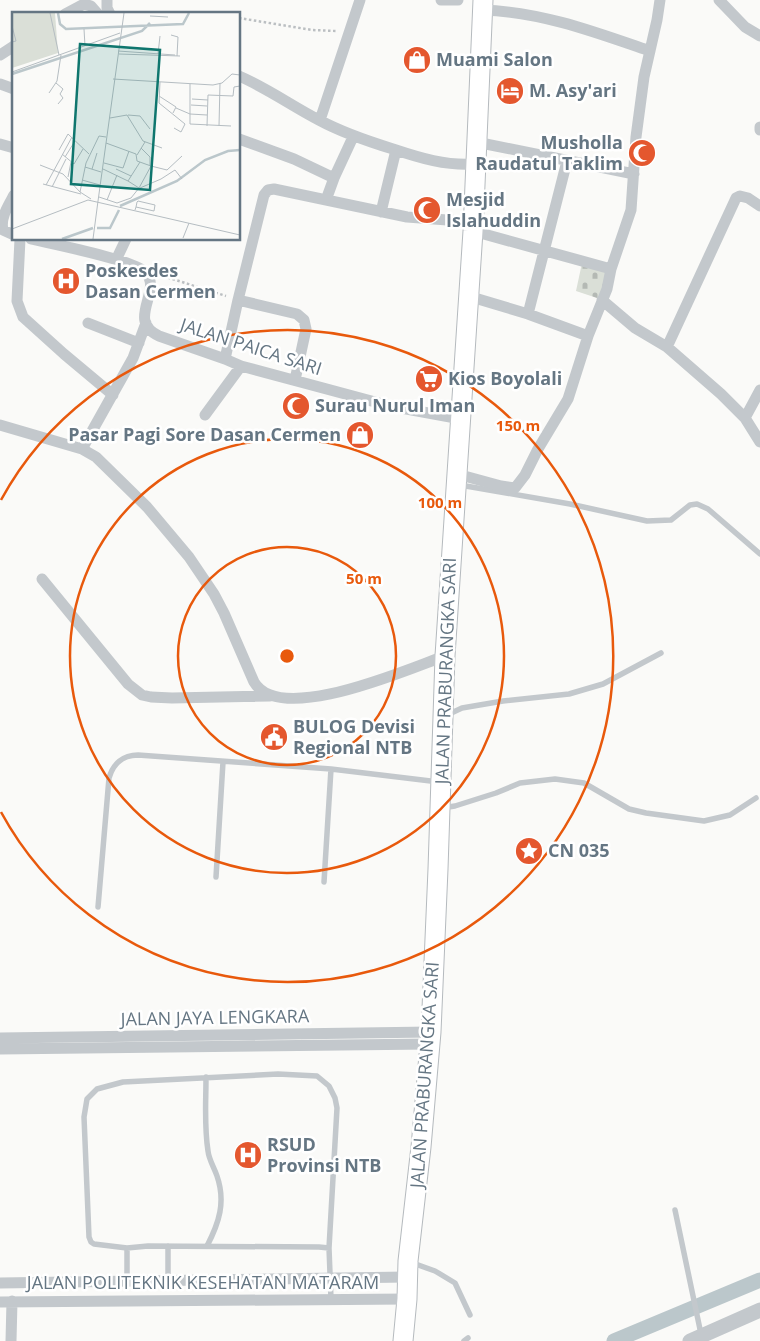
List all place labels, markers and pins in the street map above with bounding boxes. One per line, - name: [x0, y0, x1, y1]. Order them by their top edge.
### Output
- shop icon: Muami Salon: [402, 45, 432, 75]
- place label: Muami Salon: [436, 47, 553, 71]
- hotel icon: M. Asy'ari: [495, 76, 525, 106]
- place label: M. Asy'ari: [529, 78, 617, 102]
- place label: Musholla Raudatul Taklim: [475, 130, 623, 175]
- mosque icon: Musholla Raudatul Taklim: [627, 138, 657, 168]
- place label: Mesjid Islahuddin: [446, 187, 541, 232]
- mosque icon: Mesjid Islahuddin: [412, 195, 442, 225]
- place label: Poskesdes Dasan Cermen: [85, 258, 216, 303]
- hospital icon: Poskesdes Dasan Cermen: [51, 266, 81, 296]
- supermarket icon: Kios Boyolali: [414, 364, 444, 394]
- place label: Kios Boyolali: [448, 366, 562, 390]
- mosque icon: Surau Nurul Iman: [281, 391, 311, 421]
- place label: Surau Nurul Iman: [315, 393, 475, 417]
- shop icon: Pasar Pagi Sore Dasan Cermen: [345, 420, 375, 450]
- place label: Pasar Pagi Sore Dasan Cermen: [68, 422, 341, 446]
- centre of rings: [278, 647, 296, 665]
- place label: BULOG Devisi Regional NTB: [293, 714, 415, 759]
- public building icon: BULOG Devisi Regional NTB: [259, 722, 289, 752]
- place icon: CN 035: [514, 836, 544, 866]
- place label: CN 035: [548, 838, 610, 862]
- place label: RSUD Provinsi NTB: [267, 1132, 381, 1177]
- hospital icon: RSUD Provinsi NTB: [233, 1140, 263, 1170]

